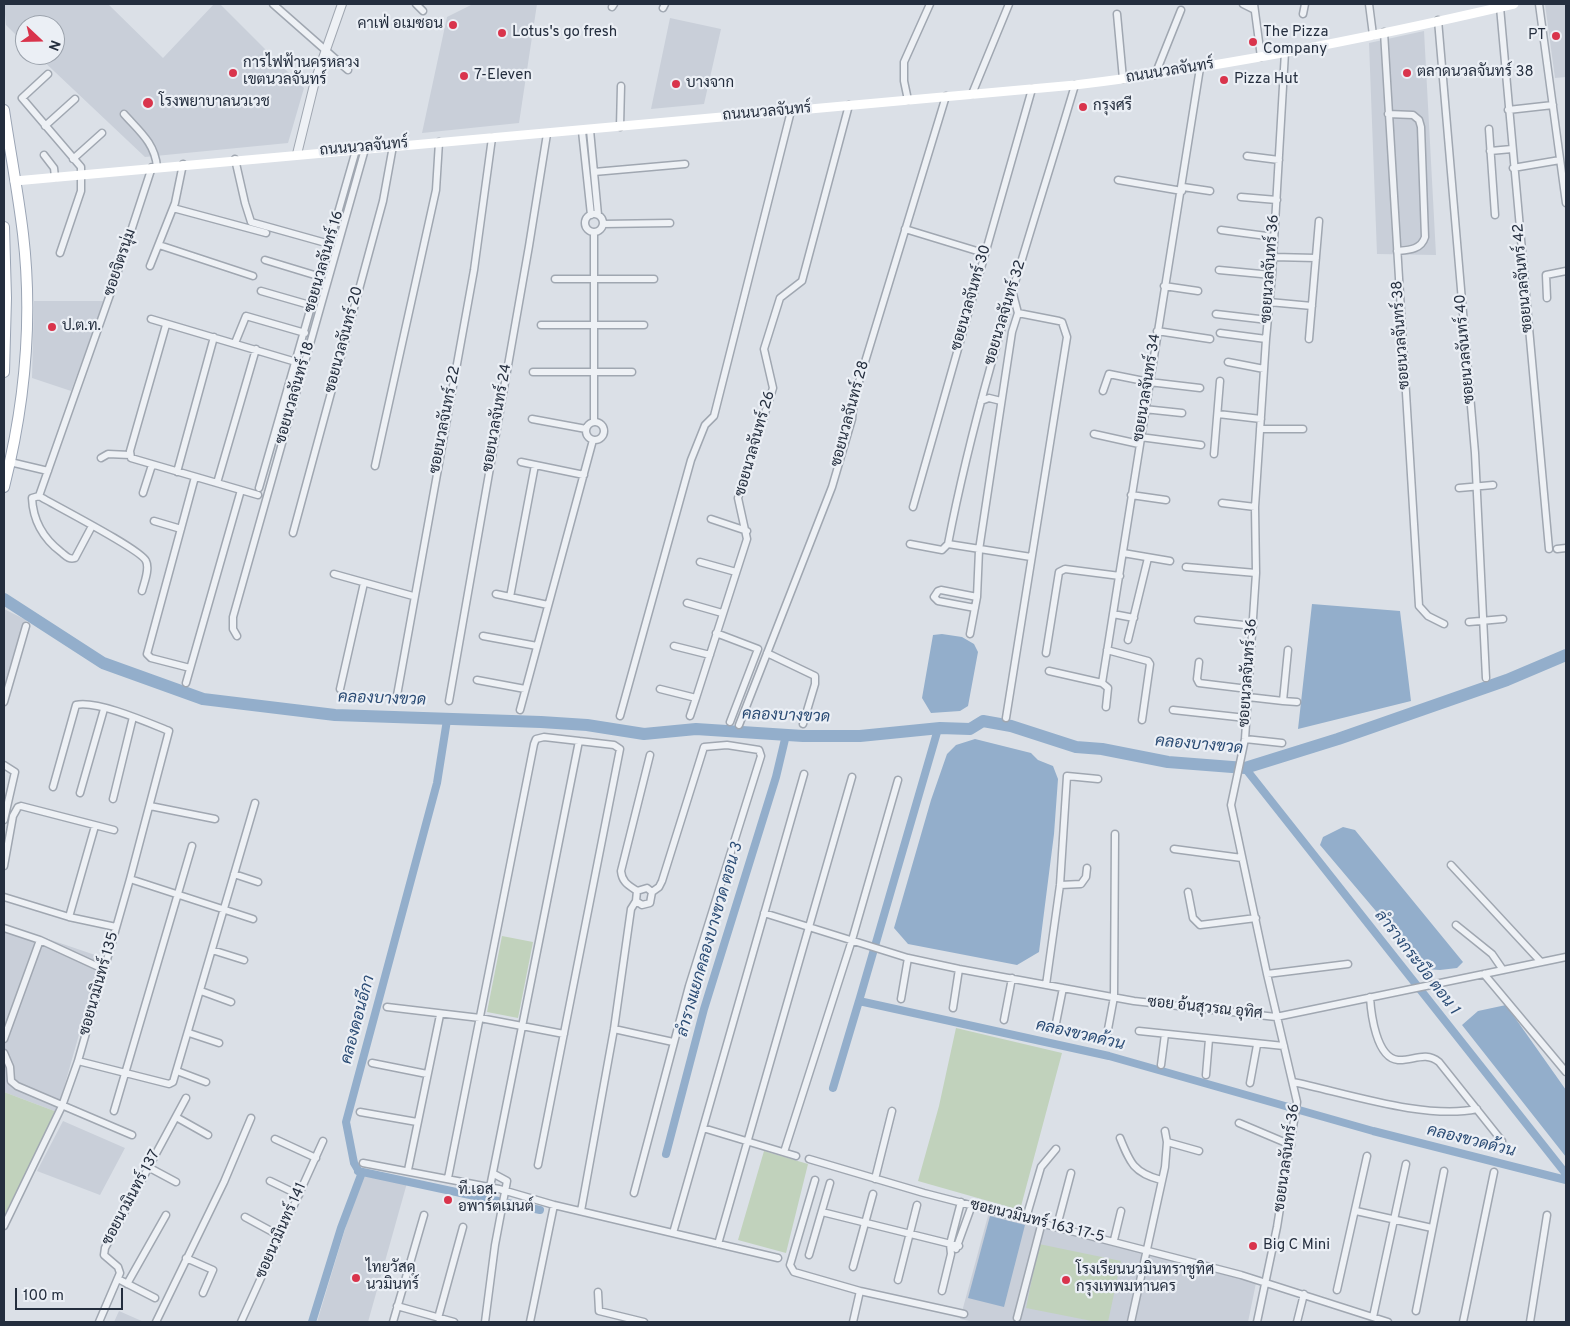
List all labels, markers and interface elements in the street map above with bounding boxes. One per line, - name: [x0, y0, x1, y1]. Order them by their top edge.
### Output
- north arrow: [15, 15, 65, 65]
- place label: คาเฟ่ อเมซอน: [357, 16, 443, 34]
- marker: คาเฟ่ อเมซอน: [447, 19, 459, 31]
- place label: Lotus's go fresh: [512, 24, 617, 42]
- place label: The Pizza Company: [1263, 24, 1328, 59]
- marker: Lotus's go fresh: [496, 27, 508, 39]
- place label: PT: [1528, 27, 1546, 45]
- marker: PT: [1550, 30, 1562, 42]
- marker: The Pizza Company: [1247, 36, 1259, 48]
- text: N: [44, 37, 63, 53]
- place label: การไฟฟ้านครหลวง เขตนวลจันทร์: [243, 55, 359, 90]
- street label: ถนนนวลจันทร์: [1125, 56, 1215, 88]
- place label: ตลาดนวลจันทร์ 38: [1417, 64, 1534, 82]
- marker: การไฟฟ้านครหลวง เขตนวลจันทร์: [227, 67, 239, 79]
- place label: 7-Eleven: [474, 67, 532, 85]
- marker: ตลาดนวลจันทร์ 38: [1401, 67, 1413, 79]
- marker: 7-Eleven: [458, 70, 470, 82]
- place label: Pizza Hut: [1234, 71, 1298, 89]
- marker: Pizza Hut: [1218, 74, 1230, 86]
- place label: บางจาก: [686, 75, 734, 93]
- marker: บางจาก: [670, 78, 682, 90]
- place label: โรงพยาบาลนวเวช: [159, 94, 270, 112]
- marker: โรงพยาบาลนวเวช: [141, 96, 155, 110]
- place label: กรุงศรี: [1093, 98, 1132, 116]
- street label: ถนนนวลจันทร์: [722, 100, 812, 126]
- marker: กรุงศรี: [1077, 101, 1089, 113]
- street label: ถนนนวลจันทร์: [319, 135, 409, 161]
- street label: ซอยนวลจันทร์ 16: [302, 209, 348, 315]
- street label: ซอยนวลจันทร์ 36: [1258, 214, 1284, 324]
- street label: ซอยนวลจันทร์ 42: [1510, 223, 1538, 333]
- street label: ซอยจิตรนุ่ม: [101, 227, 141, 299]
- street label: ซอยนวลจันทร์ 30: [948, 243, 996, 353]
- street label: ซอยนวลจันทร์ 32: [981, 258, 1031, 368]
- street label: ซอยนวลจันทร์ 38: [1389, 280, 1415, 390]
- street label: ซอยนวลจันทร์ 20: [322, 285, 368, 395]
- street label: ซอยนวลจันทร์ 40: [1452, 293, 1480, 405]
- place label: ป.ต.ท.: [62, 318, 101, 336]
- marker: ป.ต.ท.: [46, 321, 58, 333]
- street label: ซอยนวลจันทร์ 34: [1131, 333, 1165, 443]
- street label: ซอยนวลจันทร์ 18: [273, 340, 319, 446]
- street label: ซอยนวลจันทร์ 28: [828, 359, 874, 469]
- street label: ซอยนวลจันทร์ 24: [480, 363, 516, 473]
- street label: ซอยนวลจันทร์ 22: [427, 365, 465, 475]
- street label: ซอยนวลจันทร์ 26: [732, 389, 780, 499]
- street label: ซอยนวลจันทร์ 36: [1236, 618, 1262, 728]
- water label: คลองบางขวด: [338, 689, 426, 711]
- water label: คลองบางขวด: [742, 706, 830, 728]
- water label: คลองบางขวด: [1154, 733, 1244, 759]
- water label: ลำรางแยกคลองบางขวด ตอน 3: [674, 841, 748, 1039]
- water label: ลำรางกระบือ ตอน 1: [1369, 907, 1463, 1019]
- street label: ซอยนวมินทร์ 135: [77, 930, 123, 1038]
- water label: คลองดอนอีกา: [338, 974, 380, 1066]
- street label: ซอย อ้นสุวรณ อุทิศ: [1146, 994, 1264, 1024]
- water label: คลองขวดด้วน: [1034, 1016, 1126, 1056]
- street label: ซอยนวลจันทร์ 36: [1271, 1103, 1305, 1213]
- water label: คลองขวดด้วน: [1425, 1122, 1517, 1162]
- street label: ซอยนวมินทร์ 137: [99, 1147, 165, 1249]
- street label: ซอยนวมินทร์ 141: [253, 1180, 311, 1282]
- place label: ที.เอส. อพาร์ตเมนต์: [458, 1182, 534, 1217]
- marker: ที.เอส. อพาร์ตเมนต์: [442, 1194, 454, 1206]
- street label: ซอยนวมินทร์ 163 17-5: [968, 1197, 1106, 1247]
- place label: Big C Mini: [1263, 1237, 1330, 1255]
- marker: Big C Mini: [1247, 1240, 1259, 1252]
- place label: ไทยวัสดุ นวมินทร์: [366, 1260, 419, 1295]
- place label: โรงเรียนนวมินทราชูทิศ กรุงเทพมหานคร: [1076, 1262, 1214, 1297]
- marker: ไทยวัสดุ นวมินทร์: [350, 1272, 362, 1284]
- marker: โรงเรียนนวมินทราชูทิศ กรุงเทพมหานคร: [1060, 1274, 1072, 1286]
- scale bar: [18, 1278, 125, 1310]
- text: 100 m: [23, 1287, 64, 1306]

